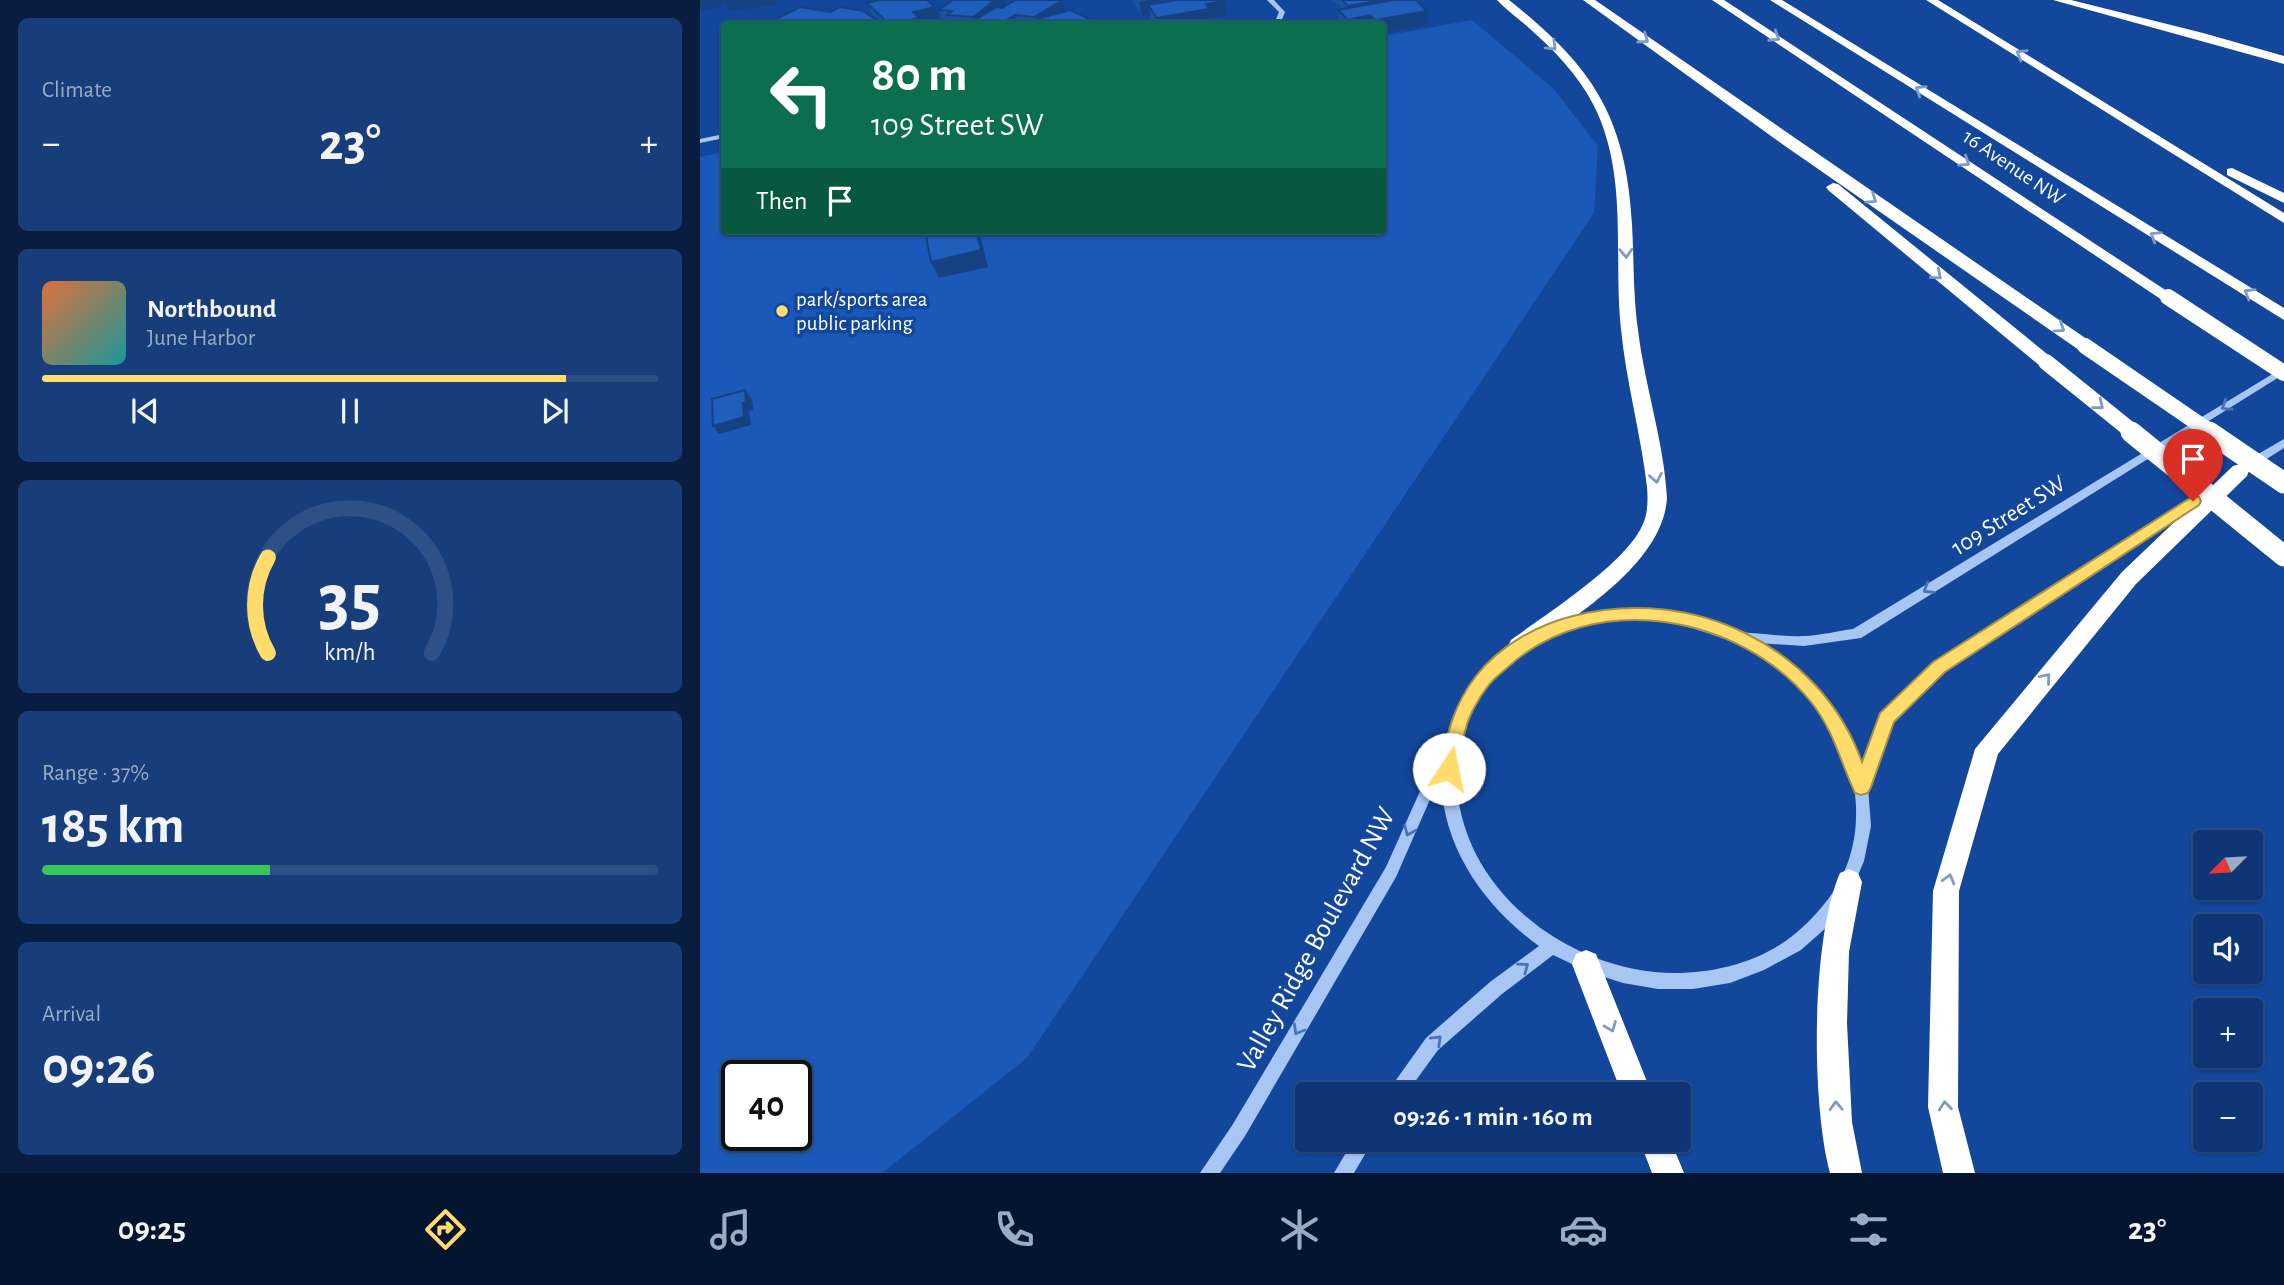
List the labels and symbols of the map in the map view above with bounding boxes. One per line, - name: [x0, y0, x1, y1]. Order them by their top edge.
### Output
- one-way arrow: [1767, 28, 1780, 41]
- one-way arrow: [1636, 31, 1649, 44]
- one-way arrow: [1544, 37, 1557, 50]
- one-way arrow: [2016, 50, 2029, 63]
- one-way arrow: [1915, 85, 1928, 98]
- street label: 16 Avenue NW: [1959, 126, 2069, 209]
- one-way arrow: [1957, 154, 1970, 166]
- one-way arrow: [1864, 191, 1877, 203]
- one-way arrow: [2150, 231, 2163, 244]
- one-way arrow: [1619, 248, 1634, 259]
- one-way arrow: [1929, 267, 1942, 279]
- place label: park/sports area public parking: [796, 289, 928, 334]
- one-way arrow: [2243, 289, 2256, 302]
- marker: park/sports area public parking: [774, 303, 790, 319]
- one-way arrow: [2052, 320, 2065, 333]
- one-way arrow: [2090, 397, 2103, 409]
- one-way arrow: [2220, 397, 2233, 410]
- pin: [2163, 429, 2223, 501]
- street label: 109 Street SW: [1947, 471, 2070, 560]
- one-way arrow: [1647, 472, 1662, 484]
- one-way arrow: [1922, 581, 1935, 594]
- one-way arrow: [2038, 674, 2050, 687]
- position arrow: [1412, 732, 1486, 806]
- street label: Valley Ridge Boulevard NW: [1233, 803, 1401, 1077]
- one-way arrow: [1403, 824, 1417, 837]
- north arrow: [2193, 830, 2263, 900]
- one-way arrow: [1941, 874, 1955, 886]
- one-way arrow: [1516, 963, 1529, 976]
- one-way arrow: [1602, 1021, 1616, 1033]
- one-way arrow: [1293, 1022, 1306, 1035]
- one-way arrow: [1429, 1036, 1442, 1049]
- speed limit sign: 40: [721, 1060, 812, 1151]
- one-way arrow: [1828, 1100, 1843, 1111]
- one-way arrow: [1938, 1100, 1953, 1111]

